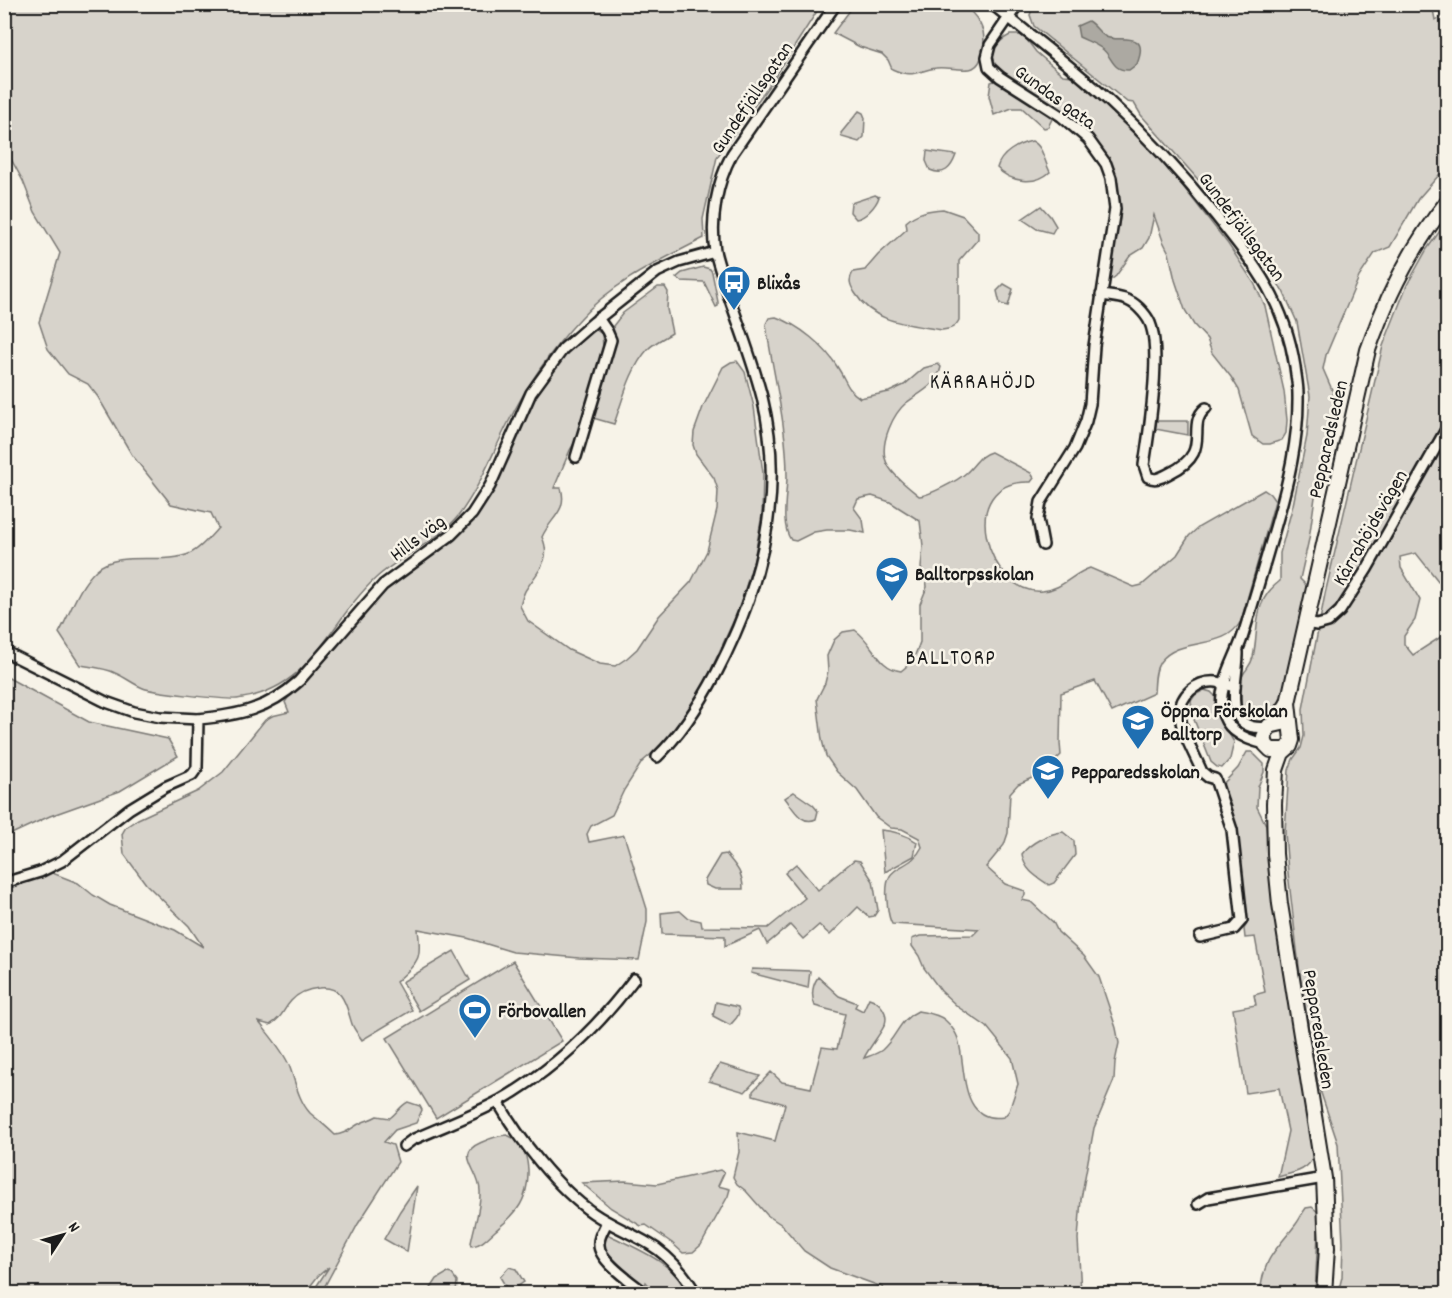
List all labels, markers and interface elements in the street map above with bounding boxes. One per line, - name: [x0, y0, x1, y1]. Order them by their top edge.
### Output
- street label: Gundefjällsgatan: [705, 37, 802, 161]
- street label: Gundas gata: [1008, 59, 1101, 138]
- street label: Gundefjällsgatan: [1190, 167, 1291, 288]
- bus stop icon: Blixås: [716, 264, 752, 311]
- place label: Blixås: [757, 271, 801, 299]
- district label: KÄRRAHÖJD: [930, 369, 1036, 399]
- street label: Pepparedsleden: [1303, 378, 1357, 502]
- street label: Kärrahöjdsvägen: [1327, 465, 1416, 592]
- street label: Hills väg: [385, 509, 453, 570]
- school or university icon: Balltorpsskolan: [874, 555, 910, 602]
- place label: Balltorpsskolan: [915, 562, 1034, 590]
- district label: BALLTORP: [906, 645, 996, 675]
- place label: Öppna Förskolan Balltorp: [1161, 699, 1288, 750]
- school or university icon: Öppna Förskolan Balltorp: [1120, 703, 1156, 750]
- school or university icon: Pepparedsskolan: [1030, 753, 1066, 800]
- place label: Pepparedsskolan: [1071, 760, 1200, 788]
- street label: Pepparedsleden: [1294, 968, 1340, 1091]
- sports icon: Förbovallen: [457, 992, 493, 1039]
- place label: Förbovallen: [498, 999, 586, 1027]
- north arrow: [33, 1205, 93, 1265]
- text: N: [61, 1218, 85, 1238]

